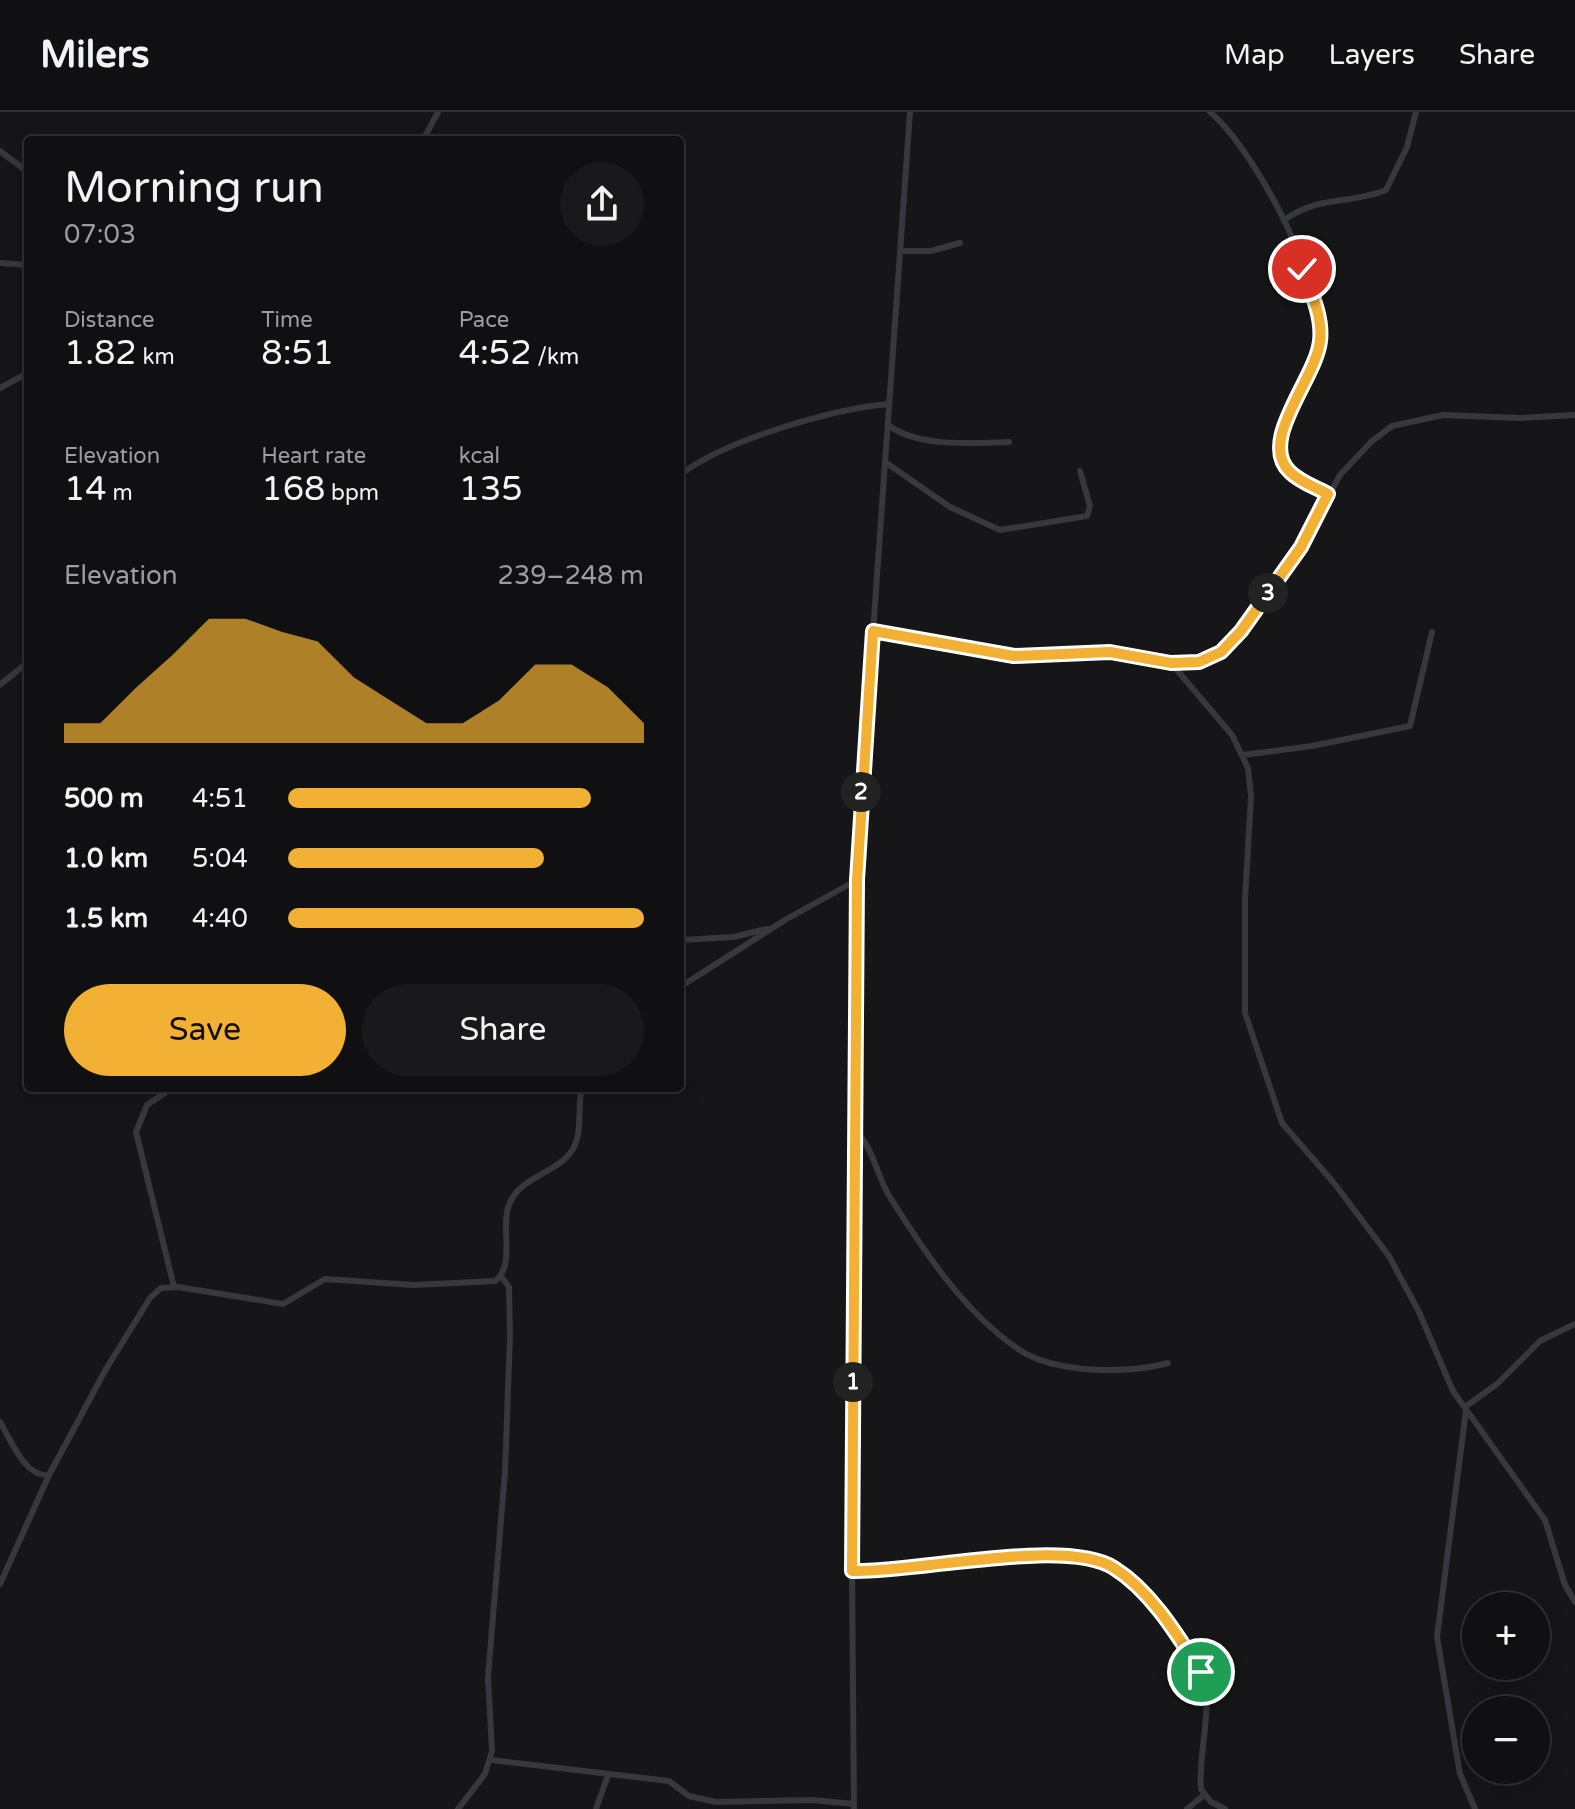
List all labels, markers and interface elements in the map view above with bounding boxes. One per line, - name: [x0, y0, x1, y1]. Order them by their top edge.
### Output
- text: Milers: [40, 32, 150, 78]
- text: Map: [1224, 38, 1285, 72]
- text: Layers: [1329, 38, 1415, 72]
- text: Share: [1459, 38, 1535, 72]
- text: Morning run: [64, 162, 324, 215]
- button: share: [560, 162, 644, 246]
- text: 07:03: [64, 219, 136, 250]
- pin: [1268, 235, 1336, 303]
- icon: check: [1280, 247, 1324, 291]
- text: Distance: [64, 307, 155, 333]
- text: Time: [261, 307, 313, 333]
- text: Pace: [459, 307, 509, 333]
- text: 1.82: [64, 333, 137, 374]
- text: 8:51: [261, 333, 334, 374]
- text: 4:52: [459, 333, 532, 374]
- text: km: [137, 344, 175, 370]
- text: /km: [532, 344, 579, 370]
- text: Elevation: [64, 443, 160, 469]
- text: Heart rate: [261, 443, 366, 469]
- text: kcal: [459, 443, 500, 469]
- text: 14: [64, 469, 107, 510]
- text: 168: [261, 469, 325, 510]
- text: 135: [459, 469, 523, 510]
- text: m: [107, 480, 133, 506]
- text: bpm: [325, 480, 379, 506]
- text: Elevation: [64, 560, 178, 591]
- text: 239–248 m: [498, 560, 644, 591]
- pin: 3: [1248, 573, 1288, 613]
- text: 3: [1261, 580, 1275, 606]
- pin: 2: [841, 772, 881, 812]
- text: 2: [854, 779, 868, 805]
- text: 500 m: [64, 783, 144, 814]
- text: 4:51: [192, 783, 248, 814]
- text: 1.0 km: [64, 843, 148, 874]
- text: 5:04: [192, 843, 248, 874]
- text: 1.5 km: [64, 903, 148, 934]
- text: 4:40: [192, 903, 248, 934]
- button: Save: [64, 984, 346, 1076]
- button: Share: [362, 984, 644, 1076]
- pin: 1: [833, 1362, 873, 1402]
- text: 1: [846, 1369, 860, 1395]
- map controls: [1462, 1592, 1550, 1784]
- button: +: [1462, 1592, 1550, 1680]
- pin: [1167, 1638, 1235, 1706]
- icon: arrive: [1179, 1650, 1223, 1694]
- button: −: [1462, 1696, 1550, 1784]

